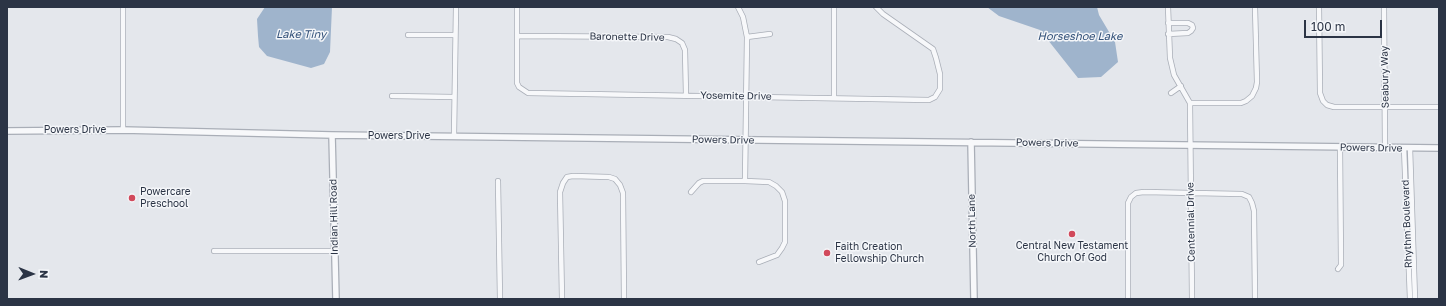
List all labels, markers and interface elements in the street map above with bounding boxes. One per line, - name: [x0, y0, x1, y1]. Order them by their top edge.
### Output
- scale bar: [1306, 12, 1384, 38]
- text: 100 m: [1311, 19, 1345, 34]
- water label: Lake Tiny: [276, 28, 326, 42]
- street label: Baronette Drive: [589, 30, 665, 44]
- water label: Horseshoe Lake: [1038, 30, 1122, 44]
- street label: Seabury Way: [1378, 46, 1392, 108]
- street label: Yosemite Drive: [700, 89, 772, 103]
- street label: Powers Drive: [44, 124, 106, 136]
- street label: Powers Drive: [368, 130, 430, 142]
- street label: Powers Drive: [692, 133, 754, 147]
- street label: Powers Drive: [1016, 136, 1078, 150]
- street label: Powers Drive: [1340, 141, 1402, 155]
- street label: Indian Hill Road: [327, 179, 341, 255]
- street label: Rhythm Boulevard: [1399, 180, 1415, 268]
- street label: Centennial Drive: [1184, 182, 1198, 262]
- place label: Powercare Preschool: [140, 186, 191, 210]
- marker: Powercare Preschool: [127, 193, 137, 203]
- street label: North Lane: [966, 194, 978, 248]
- marker: Central New Testament Church Of God: [1067, 229, 1077, 239]
- place label: Central New Testament Church Of God: [1016, 240, 1128, 264]
- place label: Faith Creation Fellowship Church: [835, 241, 924, 264]
- marker: Faith Creation Fellowship Church: [822, 248, 832, 258]
- north arrow: [12, 254, 52, 294]
- text: N: [38, 270, 51, 279]

